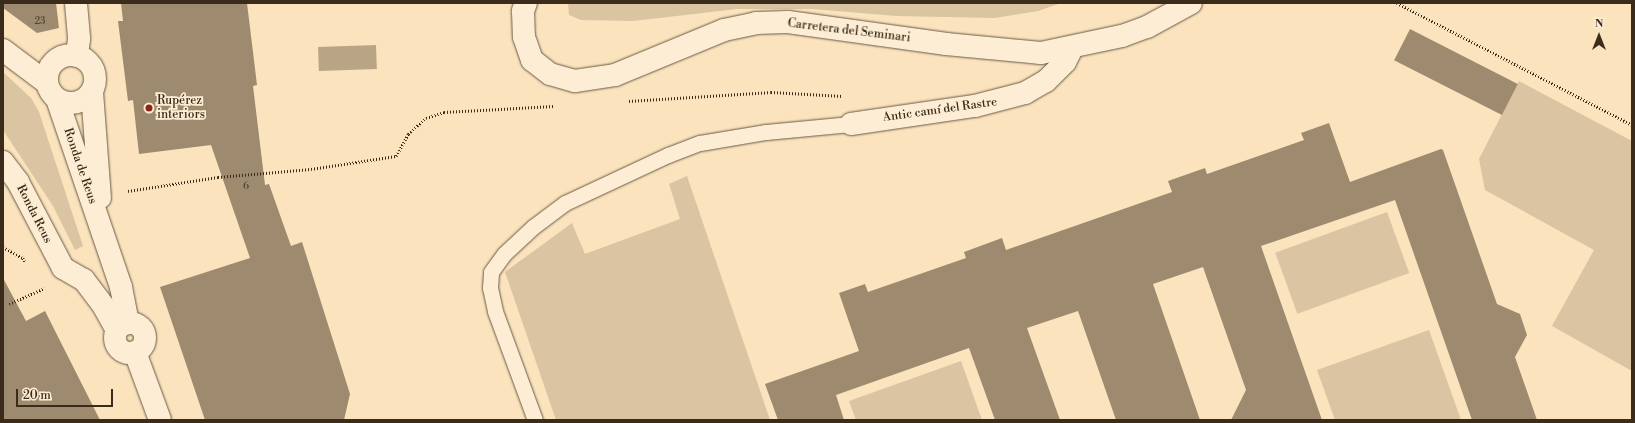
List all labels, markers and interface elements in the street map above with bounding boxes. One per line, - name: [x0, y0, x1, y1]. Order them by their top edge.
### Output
- house number: 23: [34, 16, 46, 28]
- street label: Carretera del Seminari: [787, 16, 911, 46]
- north arrow: [1579, 16, 1619, 56]
- text: N: [1595, 17, 1603, 31]
- place label: Rupérez interiors: [157, 94, 205, 122]
- street label: Antic camí del Rastre: [882, 95, 998, 125]
- marker: Rupérez interiors: [144, 103, 154, 113]
- street label: Ronda de Reus: [60, 126, 100, 206]
- house number: 6: [243, 181, 249, 193]
- street label: Ronda Reus: [13, 182, 55, 246]
- scale bar: [18, 381, 115, 407]
- text: 20 m: [23, 388, 51, 403]

